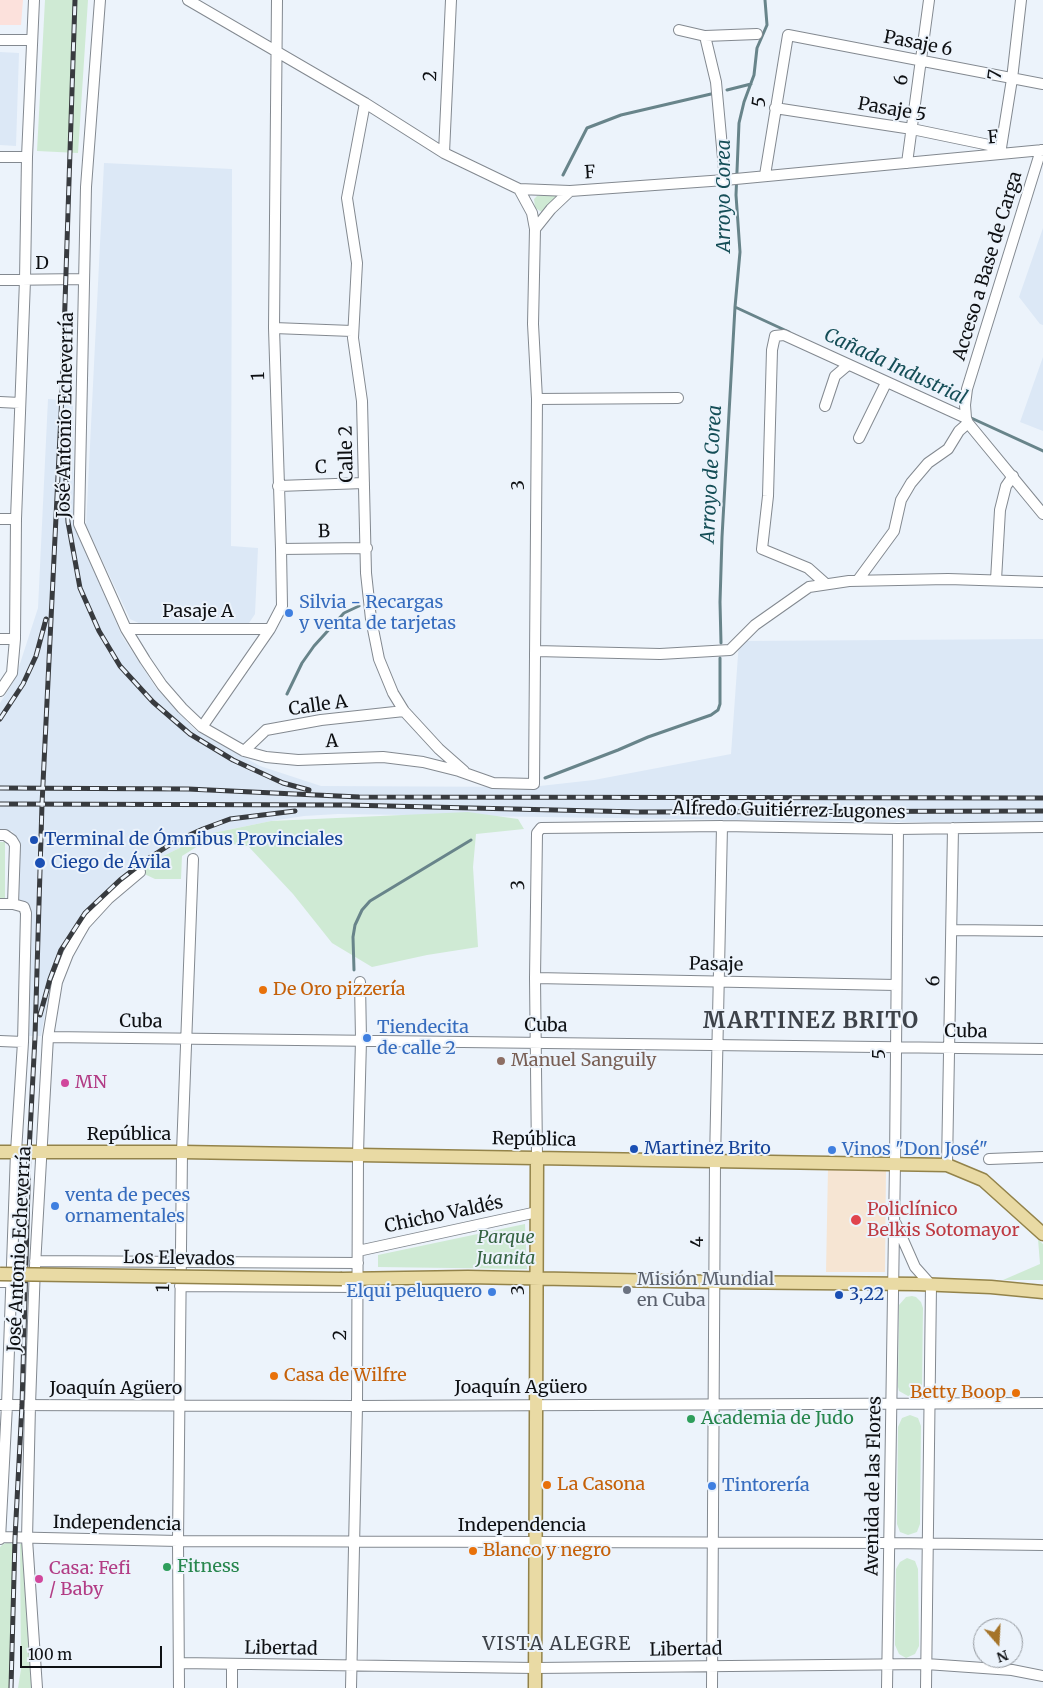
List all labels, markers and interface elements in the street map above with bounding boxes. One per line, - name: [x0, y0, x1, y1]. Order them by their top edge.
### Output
- street label: Pasaje 6: [882, 27, 954, 61]
- street label: 7: [985, 68, 1007, 82]
- street label: 2: [420, 70, 442, 82]
- street label: 6: [891, 73, 913, 87]
- street label: Pasaje 5: [856, 93, 928, 127]
- street label: 5: [749, 95, 771, 109]
- street label: F: [987, 127, 999, 149]
- water label: Arroyo Corea: [714, 139, 736, 253]
- street label: F: [584, 162, 596, 184]
- street label: Acceso a Base de Carga: [949, 169, 1027, 363]
- street label: D: [35, 253, 49, 275]
- street label: José Antonio Echeverría: [53, 312, 79, 518]
- water label: Cañada Industrial: [820, 324, 970, 410]
- street label: 1: [248, 372, 270, 380]
- water label: Arroyo de Corea: [697, 404, 727, 544]
- street label: Calle 2: [336, 425, 358, 483]
- street label: C: [315, 457, 327, 479]
- street label: 3: [508, 480, 530, 490]
- street label: B: [318, 521, 330, 543]
- place label: Silvia - Recargas y venta de tarjetas: [299, 592, 456, 634]
- street label: Pasaje A: [162, 601, 234, 623]
- marker: Silvia - Recargas y venta de tarjetas: [283, 607, 295, 619]
- street label: Calle A: [287, 691, 349, 721]
- street label: A: [325, 731, 339, 753]
- street label: Alfredo Guitiérrez Lugones: [672, 798, 906, 824]
- place label: Terminal de Ómnibus Provinciales: [44, 829, 343, 851]
- marker: Terminal de Ómnibus Provinciales: [28, 834, 40, 846]
- place label: Ciego de Ávila: [51, 852, 171, 874]
- marker: Ciego de Ávila: [33, 856, 47, 870]
- street label: 3: [508, 880, 530, 890]
- street label: Pasaje: [689, 954, 743, 976]
- street label: 6: [923, 975, 945, 987]
- place label: De Oro pizzería: [273, 979, 405, 1001]
- marker: De Oro pizzería: [257, 984, 269, 996]
- district label: MARTINEZ BRITO: [701, 1009, 921, 1035]
- street label: Cuba: [119, 1011, 163, 1033]
- street label: Cuba: [524, 1015, 568, 1037]
- place label: Tiendecita de calle 2: [377, 1017, 469, 1060]
- street label: Cuba: [944, 1021, 988, 1043]
- marker: Tiendecita de calle 2: [361, 1032, 373, 1044]
- street label: 5: [869, 1049, 891, 1059]
- place label: Manuel Sanguily: [511, 1050, 656, 1072]
- marker: Manuel Sanguily: [495, 1055, 507, 1067]
- place label: MN: [75, 1072, 107, 1094]
- marker: MN: [59, 1077, 71, 1089]
- street label: República: [87, 1124, 171, 1146]
- street label: República: [492, 1128, 576, 1152]
- place label: Martinez Brito: [644, 1138, 771, 1160]
- place label: Vinos "Don José": [842, 1139, 988, 1161]
- marker: Martinez Brito: [628, 1143, 640, 1155]
- marker: Vinos "Don José": [826, 1144, 838, 1156]
- street label: José Antonio Echeverría: [4, 1145, 36, 1353]
- place label: venta de peces ornamentales: [65, 1185, 190, 1228]
- street label: Chicho Valdés: [383, 1192, 505, 1238]
- place label: Policlínico Belkis Sotomayor: [867, 1199, 1019, 1242]
- marker: venta de peces ornamentales: [49, 1200, 61, 1212]
- marker: Policlínico Belkis Sotomayor: [849, 1213, 863, 1227]
- park label: Parque Juanita: [477, 1227, 535, 1270]
- street label: 4: [687, 1236, 709, 1248]
- street label: Los Elevados: [123, 1247, 235, 1271]
- place label: Misión Mundial en Cuba: [637, 1269, 774, 1312]
- place label: Elqui peluquero: [346, 1281, 482, 1303]
- street label: 1: [153, 1284, 175, 1292]
- marker: Misión Mundial en Cuba: [621, 1284, 633, 1296]
- place label: 3,22: [849, 1284, 885, 1306]
- street label: 3: [508, 1285, 530, 1295]
- marker: Elqui peluquero: [486, 1286, 498, 1298]
- marker: 3,22: [833, 1289, 845, 1301]
- street label: 2: [330, 1329, 352, 1341]
- place label: Casa de Wilfre: [284, 1365, 407, 1387]
- marker: Casa de Wilfre: [268, 1370, 280, 1382]
- street label: Joaquín Agüero: [455, 1377, 587, 1399]
- street label: Joaquín Agüero: [50, 1378, 182, 1400]
- place label: Betty Boop: [910, 1382, 1006, 1404]
- marker: Betty Boop: [1010, 1387, 1022, 1399]
- street label: Avenida de las Flores: [862, 1396, 886, 1576]
- place label: Academia de Judo: [701, 1408, 854, 1430]
- marker: Academia de Judo: [685, 1413, 697, 1425]
- place label: La Casona: [557, 1474, 645, 1496]
- place label: Tintorería: [722, 1475, 810, 1497]
- marker: La Casona: [541, 1479, 553, 1491]
- marker: Tintorería: [706, 1480, 718, 1492]
- street label: Independencia: [53, 1512, 181, 1536]
- street label: Independencia: [458, 1515, 586, 1537]
- place label: Blanco y negro: [483, 1540, 611, 1562]
- marker: Blanco y negro: [467, 1545, 479, 1557]
- place label: Fitness: [177, 1556, 240, 1578]
- place label: Casa: Fefi / Baby: [49, 1558, 131, 1600]
- marker: Fitness: [161, 1561, 173, 1573]
- marker: Casa: Fefi / Baby: [33, 1573, 45, 1585]
- north arrow: [973, 1618, 1023, 1668]
- district label: VISTA ALEGRE: [481, 1634, 633, 1656]
- scale bar: [22, 1636, 165, 1668]
- street label: Libertad: [244, 1638, 318, 1660]
- street label: Libertad: [649, 1639, 723, 1661]
- text: 100 m: [28, 1645, 72, 1664]
- text: N: [994, 1646, 1011, 1667]

